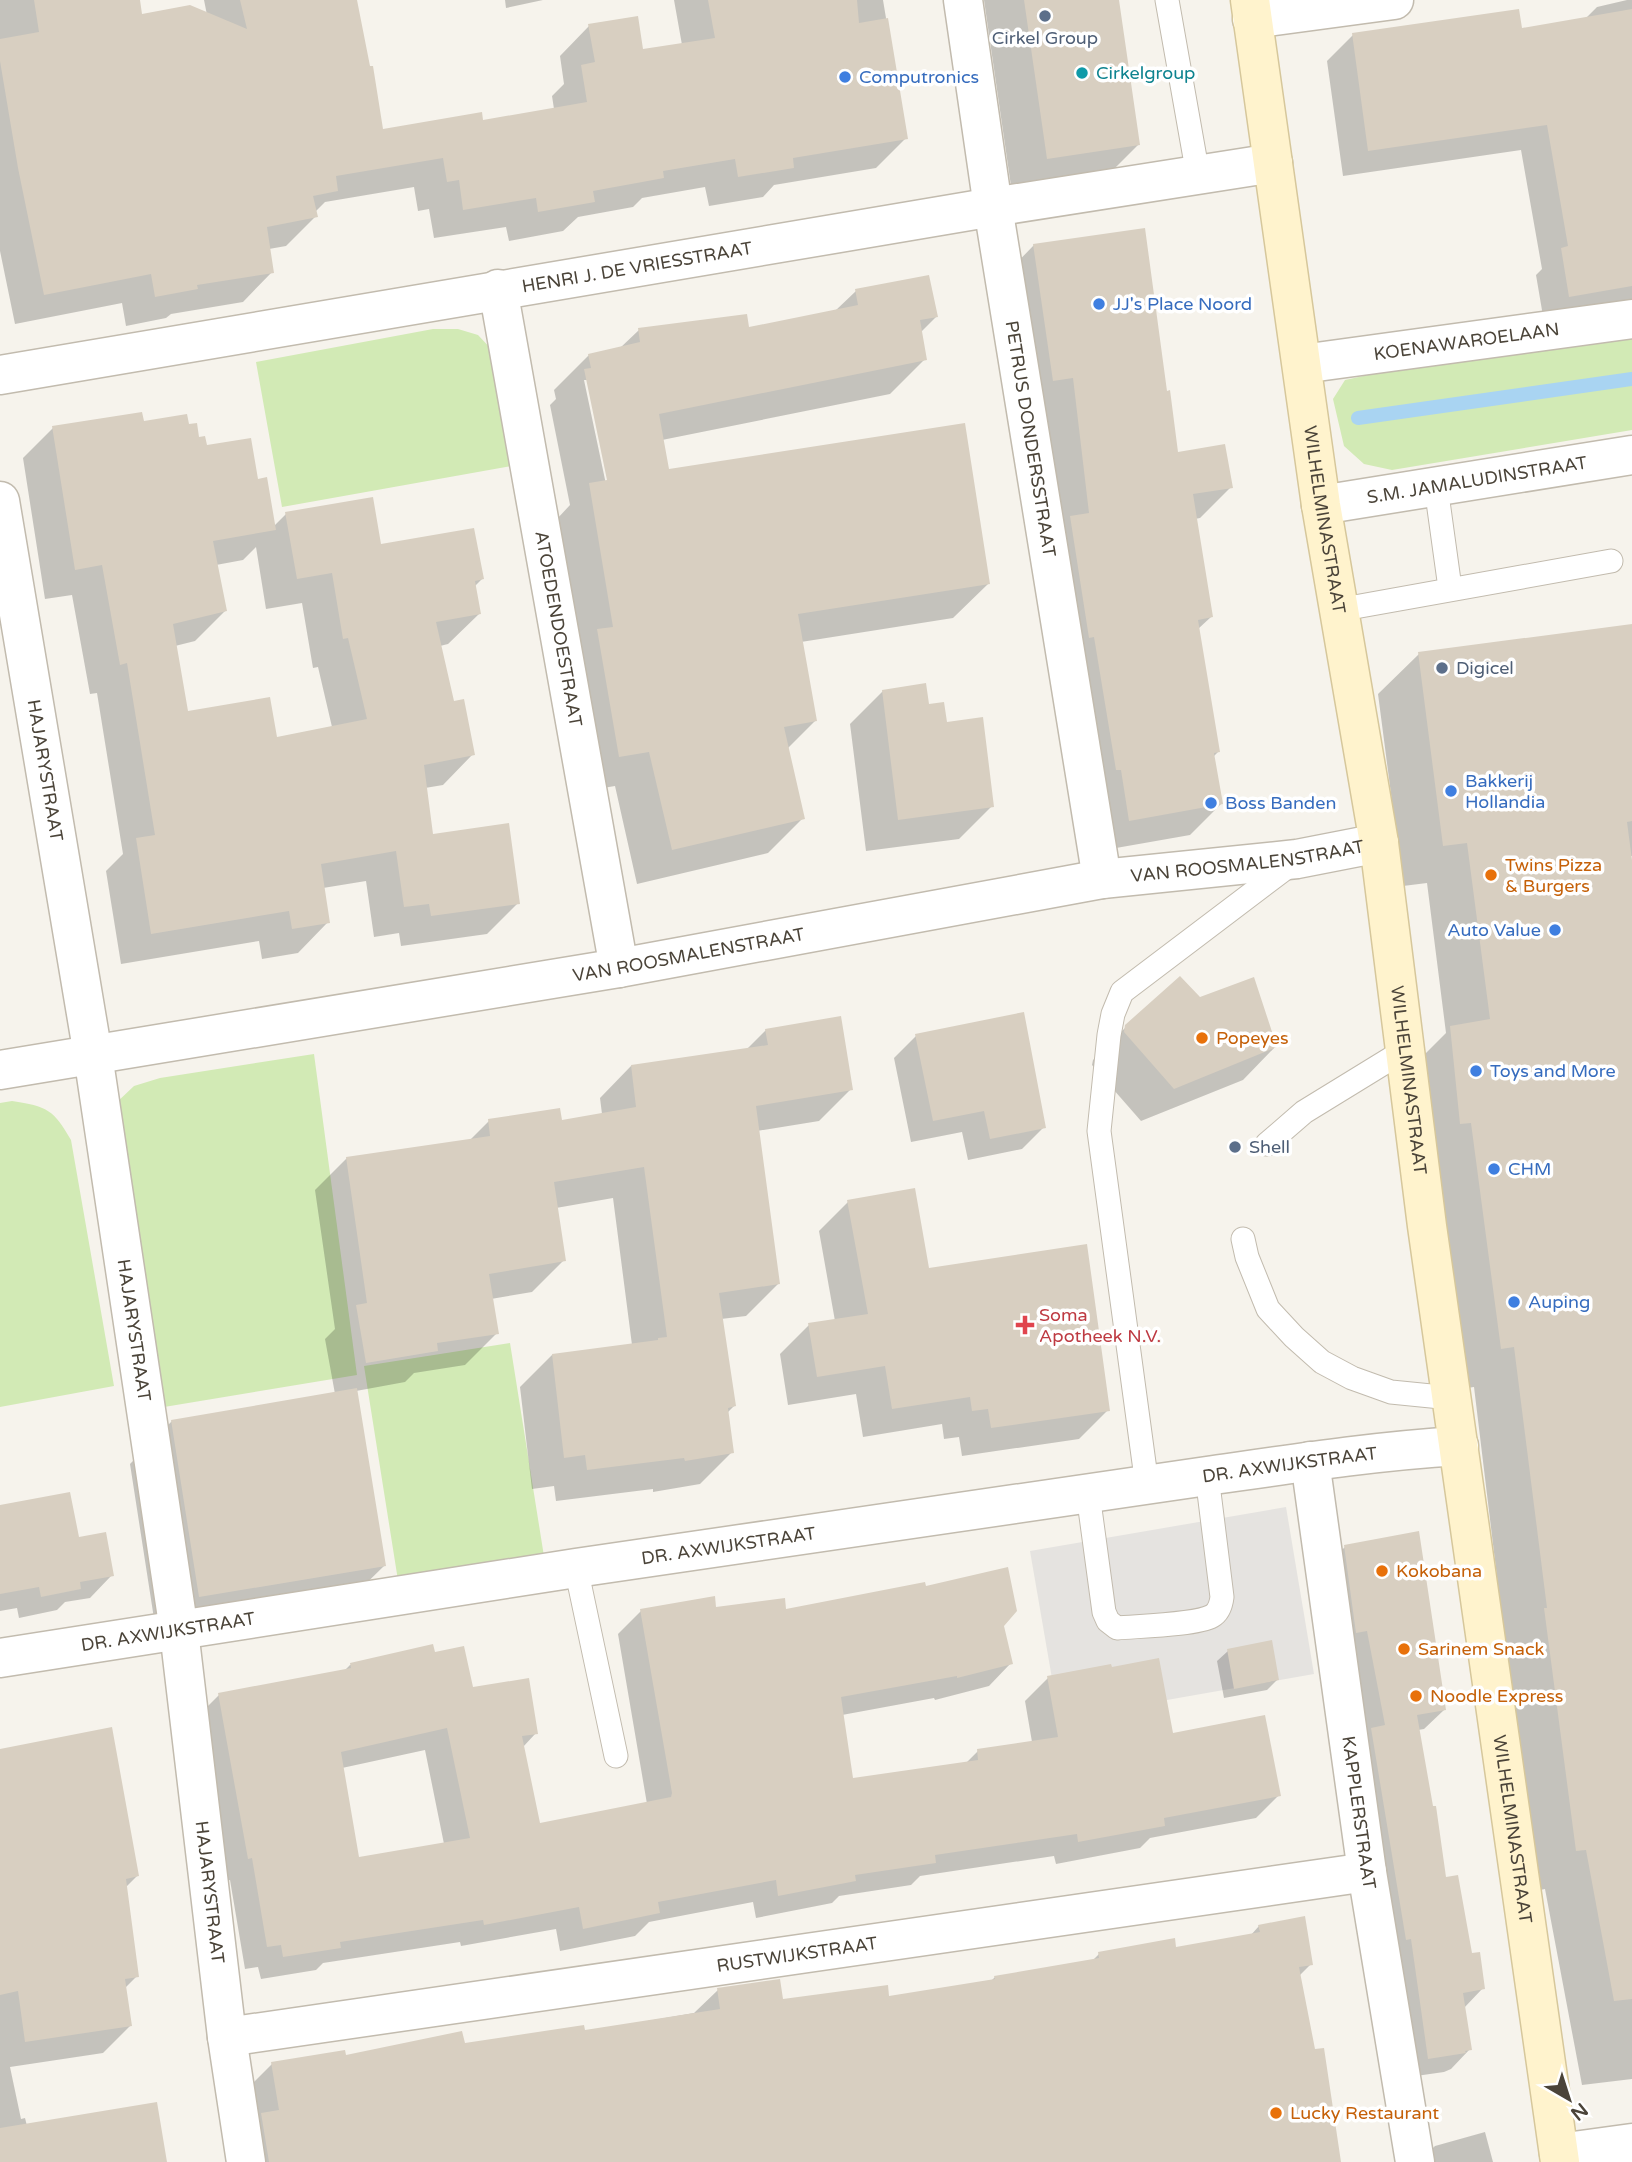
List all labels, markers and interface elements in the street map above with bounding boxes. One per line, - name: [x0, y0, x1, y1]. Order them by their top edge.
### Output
- marker: Cirkel Group: [1037, 8, 1053, 24]
- place label: Cirkel Group: [992, 27, 1098, 49]
- place label: Cirkelgroup: [1096, 62, 1195, 84]
- marker: Cirkelgroup: [1074, 65, 1090, 81]
- place label: Computronics: [859, 66, 979, 88]
- marker: Computronics: [837, 69, 853, 85]
- street label: HENRI J. DE VRIESSTRAAT: [520, 237, 754, 298]
- place label: JJ's Place Noord: [1113, 293, 1252, 315]
- marker: JJ's Place Noord: [1091, 296, 1107, 312]
- street label: KOENAWAROELAAN: [1372, 318, 1561, 365]
- street label: PETRUS DONDERSSTRAAT: [1001, 319, 1061, 559]
- street label: WILHELMINASTRAAT: [1299, 424, 1350, 615]
- street label: S.M. JAMALUDINSTRAAT: [1365, 451, 1589, 508]
- street label: ATOEDENDOESTRAAT: [530, 529, 587, 728]
- place label: Digicel: [1456, 657, 1514, 679]
- marker: Digicel: [1434, 660, 1450, 676]
- street label: HAJARYSTRAAT: [22, 698, 68, 843]
- place label: Bakkerij Hollandia: [1465, 770, 1545, 813]
- marker: Bakkerij Hollandia: [1443, 783, 1459, 799]
- place label: Boss Banden: [1225, 792, 1336, 814]
- marker: Boss Banden: [1203, 795, 1219, 811]
- street label: VAN ROOSMALENSTRAAT: [1130, 835, 1366, 887]
- place label: Twins Pizza & Burgers: [1505, 854, 1602, 897]
- marker: Twins Pizza & Burgers: [1483, 867, 1499, 883]
- place label: Auto Value: [1447, 919, 1541, 941]
- marker: Auto Value: [1547, 922, 1563, 938]
- street label: VAN ROOSMALENSTRAAT: [571, 923, 806, 986]
- street label: WILHELMINASTRAAT: [1386, 985, 1431, 1176]
- place label: Popeyes: [1216, 1027, 1289, 1049]
- marker: Popeyes: [1194, 1030, 1210, 1046]
- place label: Toys and More: [1490, 1060, 1616, 1082]
- marker: Toys and More: [1468, 1063, 1484, 1079]
- place label: Shell: [1249, 1136, 1290, 1158]
- marker: Shell: [1227, 1139, 1243, 1155]
- place label: CHM: [1508, 1158, 1552, 1180]
- marker: CHM: [1486, 1161, 1502, 1177]
- street label: HAJARYSTRAAT: [113, 1258, 156, 1403]
- place label: Auping: [1528, 1291, 1590, 1313]
- marker: Auping: [1506, 1294, 1522, 1310]
- place label: Soma Apotheek N.V.: [1039, 1304, 1161, 1347]
- marker: Soma Apotheek N.V.: [1017, 1317, 1033, 1333]
- street label: DR. AXWIJKSTRAAT: [1201, 1442, 1378, 1488]
- street label: DR. AXWIJKSTRAAT: [640, 1522, 817, 1569]
- place label: Kokobana: [1396, 1560, 1482, 1582]
- marker: Kokobana: [1374, 1563, 1390, 1579]
- street label: DR. AXWIJKSTRAAT: [79, 1607, 257, 1656]
- place label: Sarinem Snack: [1418, 1638, 1545, 1660]
- marker: Sarinem Snack: [1396, 1641, 1412, 1657]
- place label: Noodle Express: [1430, 1685, 1563, 1707]
- marker: Noodle Express: [1408, 1688, 1424, 1704]
- street label: WILHELMINASTRAAT: [1488, 1733, 1537, 1925]
- street label: KAPPLERSTRAAT: [1337, 1735, 1381, 1891]
- street label: HAJARYSTRAAT: [191, 1819, 229, 1965]
- street label: RUSTWIJKSTRAAT: [715, 1932, 879, 1977]
- north arrow: [1534, 2064, 1604, 2134]
- text: N: [1566, 2098, 1592, 2125]
- place label: Lucky Restaurant: [1290, 2102, 1439, 2124]
- marker: Lucky Restaurant: [1268, 2105, 1284, 2121]

